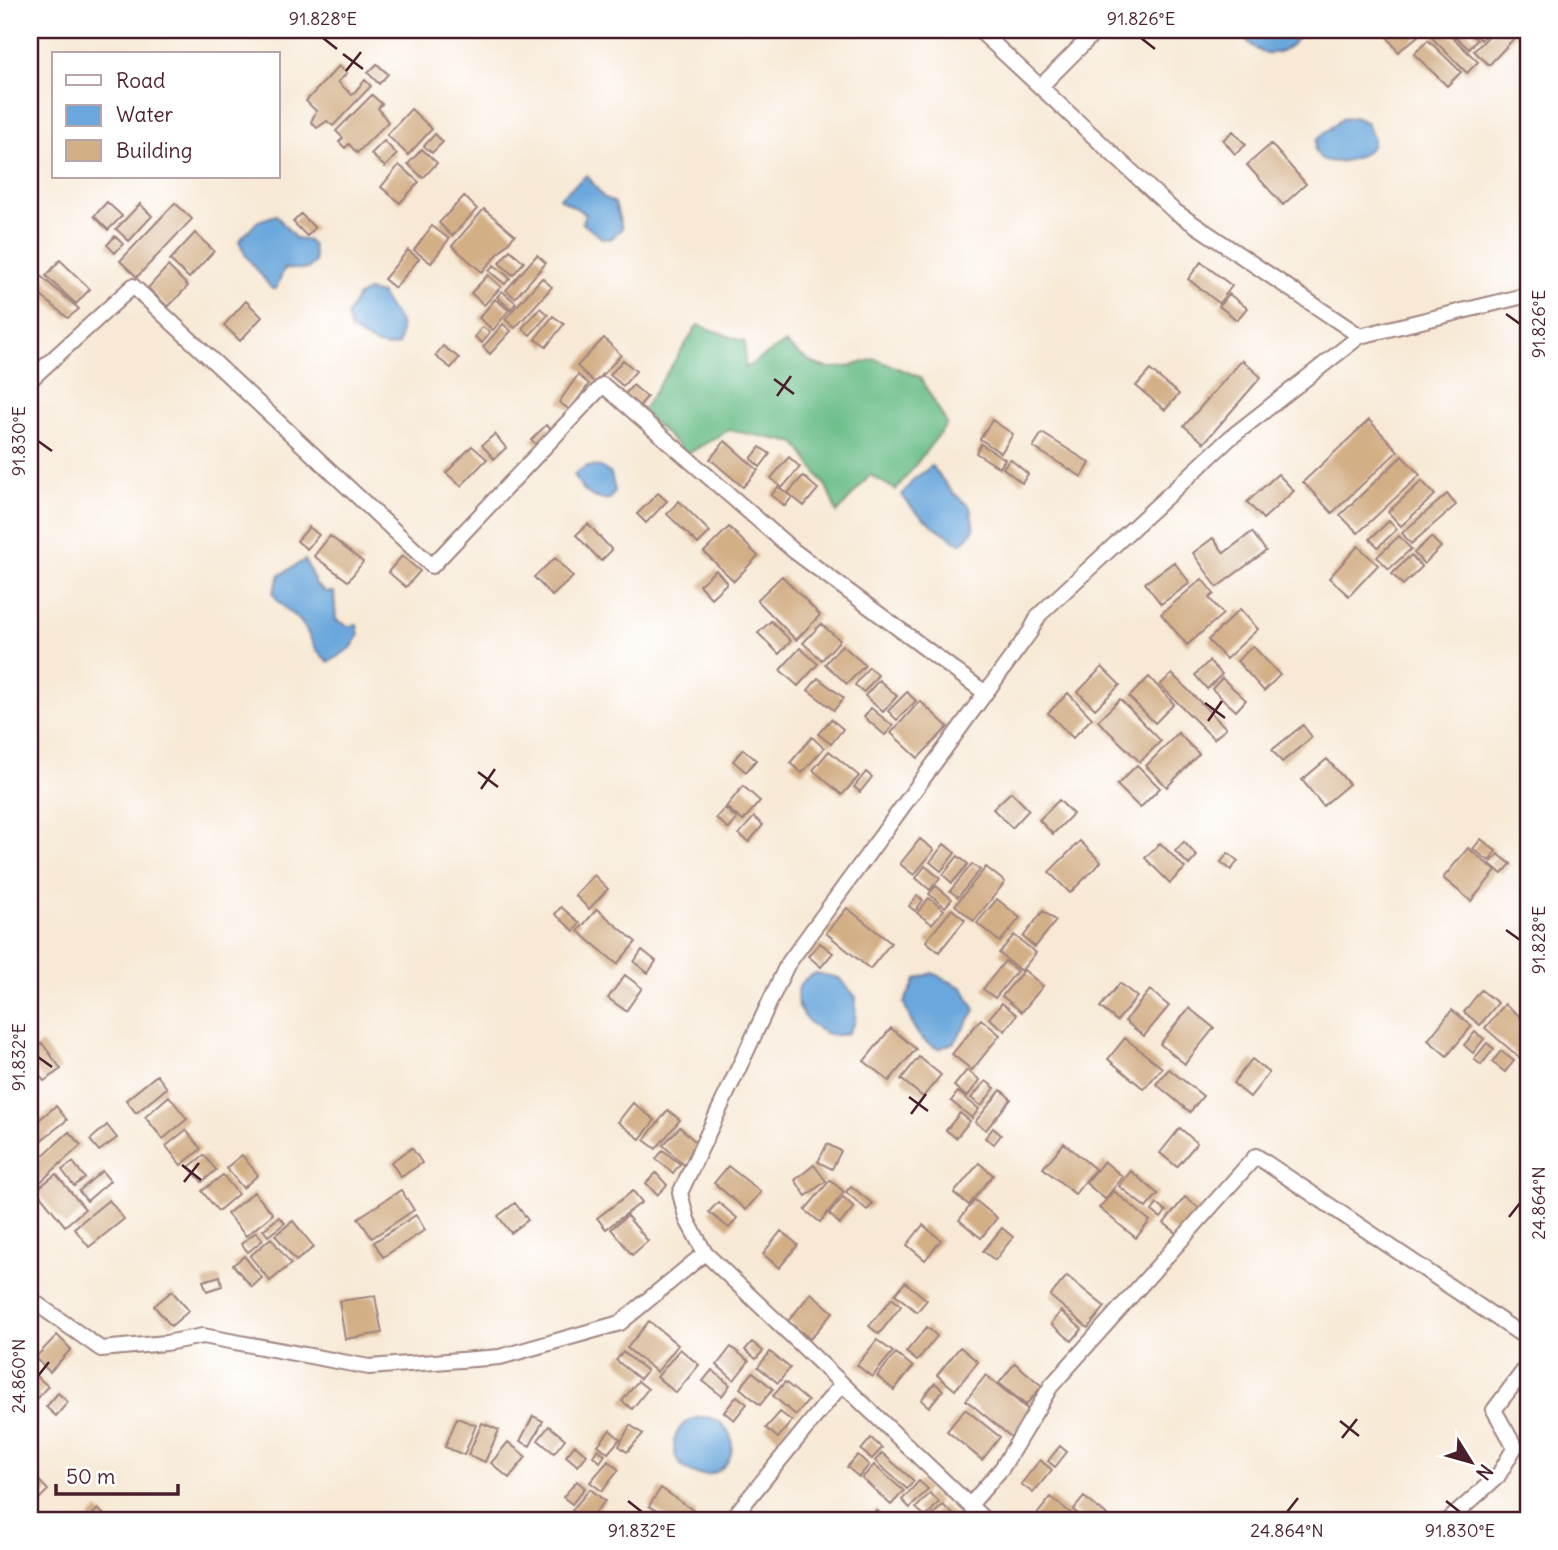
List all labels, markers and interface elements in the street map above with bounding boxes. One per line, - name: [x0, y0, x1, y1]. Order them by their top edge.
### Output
- text: 91.828°E: [289, 7, 357, 30]
- text: 91.826°E: [1107, 7, 1175, 30]
- legend: [52, 52, 280, 178]
- text: Road: [116, 67, 165, 94]
- text: Water: [116, 101, 174, 128]
- text: Building: [116, 137, 192, 164]
- text: 91.826°E: [1527, 290, 1550, 358]
- text: 91.830°E: [7, 406, 30, 476]
- text: 91.828°E: [1527, 906, 1550, 974]
- text: 91.832°E: [7, 1023, 30, 1091]
- text: 24.864°N: [1527, 1166, 1550, 1240]
- text: 24.860°N: [7, 1339, 30, 1413]
- north arrow: [1436, 1428, 1506, 1498]
- scale bar: [56, 1452, 178, 1496]
- text: N: [1471, 1460, 1498, 1485]
- text: 50 m: [66, 1463, 115, 1490]
- text: 91.832°E: [608, 1519, 676, 1542]
- text: 24.864°N: [1250, 1519, 1324, 1542]
- text: 91.830°E: [1425, 1519, 1495, 1542]

